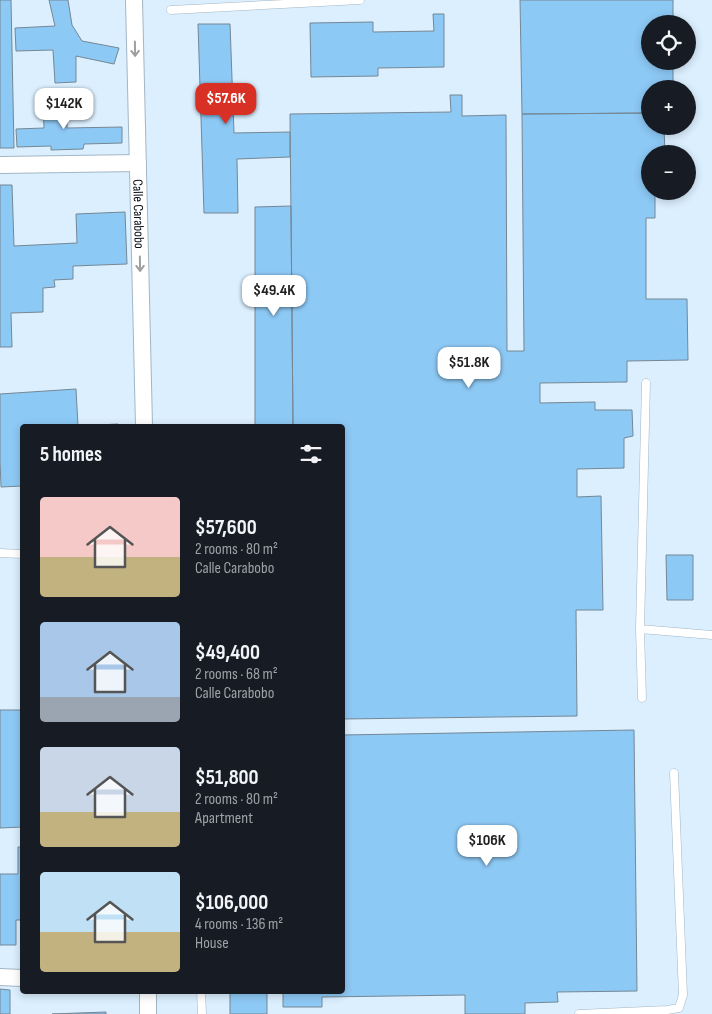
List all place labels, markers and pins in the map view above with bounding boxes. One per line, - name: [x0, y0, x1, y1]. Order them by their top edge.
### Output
- pin: $57.6K: [185, 82, 267, 125]
- pin: $142K: [29, 88, 99, 130]
- pin: $49.4K: [233, 274, 315, 317]
- pin: $51.8K: [428, 346, 510, 389]
- pin: $106K: [452, 824, 522, 867]

